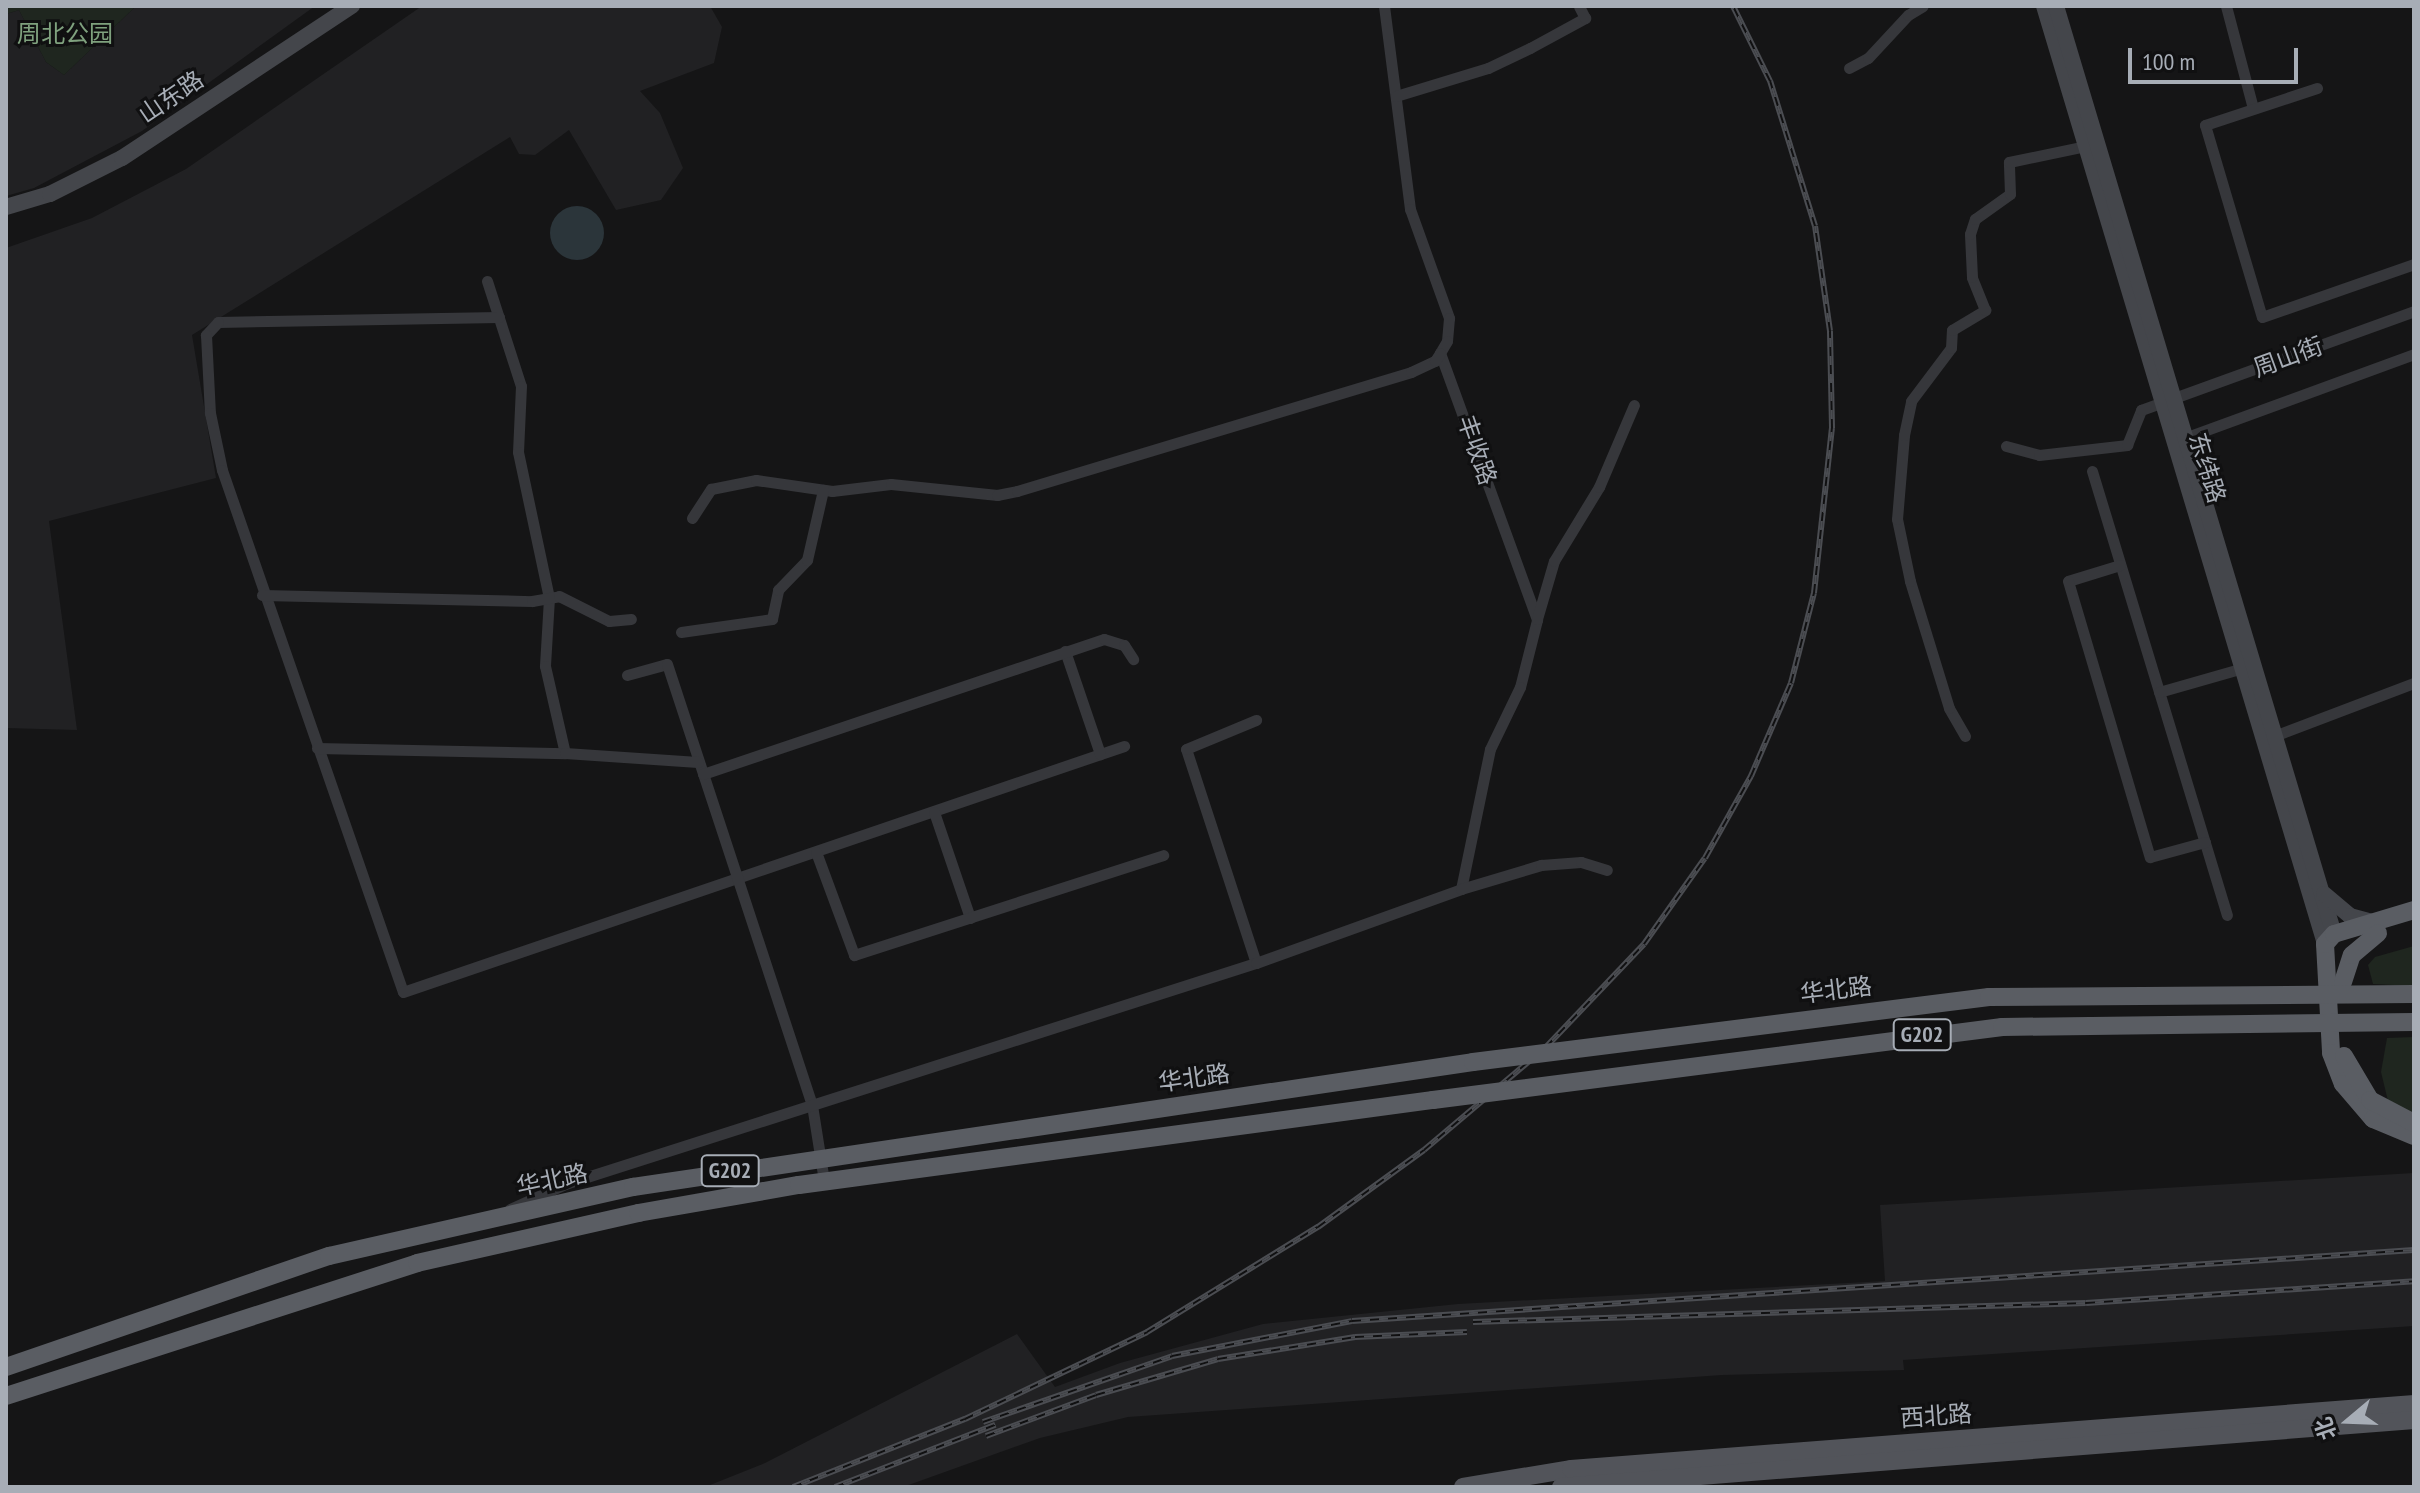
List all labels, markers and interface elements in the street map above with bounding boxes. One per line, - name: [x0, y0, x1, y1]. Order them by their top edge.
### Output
- park label: 周北公园: [17, 20, 113, 48]
- scale bar: [2132, 32, 2302, 82]
- text: 100 m: [2142, 46, 2195, 77]
- street label: 山东路: [133, 65, 209, 129]
- street label: 周山街: [2249, 331, 2327, 383]
- street label: 丰收路: [1452, 411, 1502, 489]
- street label: 东纬路: [2183, 429, 2231, 507]
- street label: 华北路: [1799, 971, 1873, 1009]
- road number: G202: [1892, 1017, 1952, 1053]
- street label: 华北路: [1156, 1059, 1232, 1097]
- road number: G202: [700, 1153, 760, 1189]
- street label: 华北路: [514, 1158, 590, 1202]
- north arrow: [2308, 1381, 2388, 1461]
- street label: 西北路: [1899, 1399, 1973, 1433]
- text: 北: [2308, 1414, 2342, 1444]

